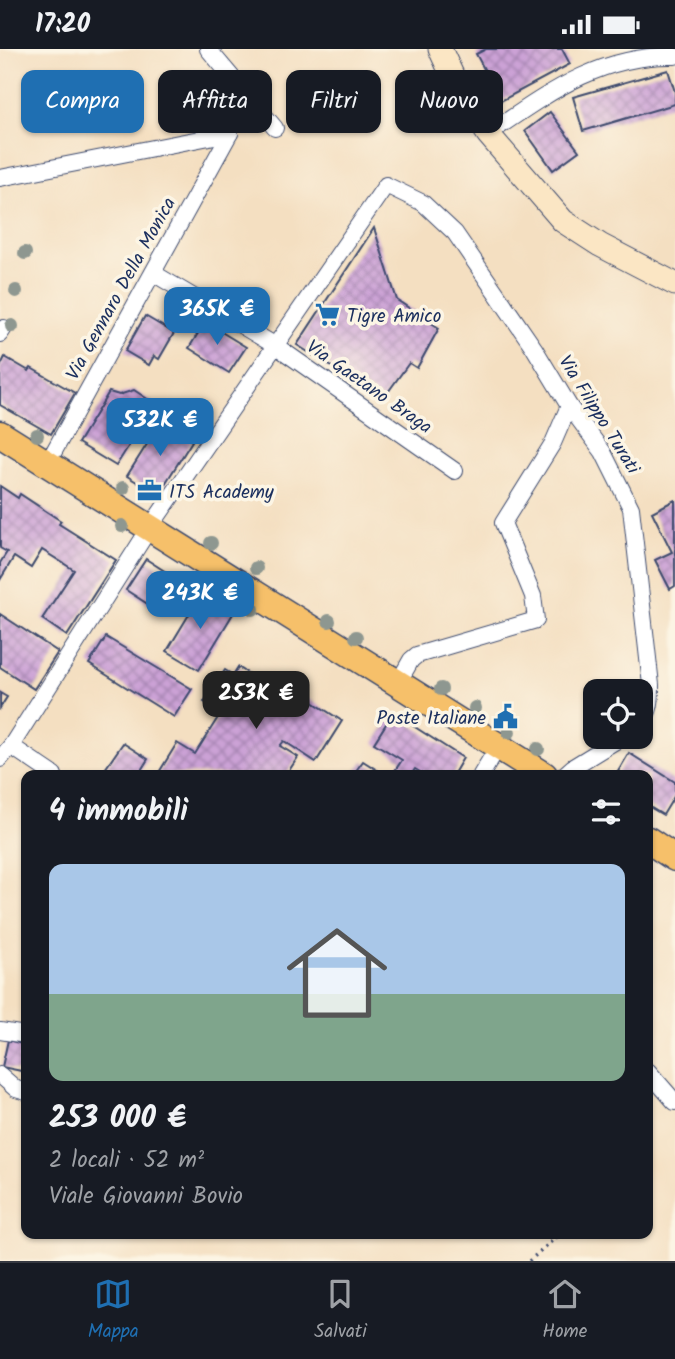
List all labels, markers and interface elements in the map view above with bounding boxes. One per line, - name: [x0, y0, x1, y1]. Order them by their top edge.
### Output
- text: 17:20: [35, 4, 90, 46]
- chip: Compra: [21, 70, 144, 133]
- chip: Affitta: [158, 70, 272, 133]
- chip: Filtri: [286, 70, 381, 133]
- chip: Nuovo: [395, 70, 503, 133]
- street label: Via Gennaro Della Monica: [59, 192, 185, 386]
- pin: 365K €: [160, 287, 274, 347]
- text: 365K €: [180, 292, 254, 328]
- supermarket icon: Tigre Amico: [313, 301, 341, 329]
- place label: Tigre Amico: [347, 302, 441, 332]
- street label: Via Gaetano Braga: [300, 333, 438, 442]
- street label: Via Filippo Turati: [550, 350, 648, 482]
- pin: 532K €: [103, 399, 217, 458]
- text: 532K €: [123, 403, 197, 439]
- office icon: ITS Academy: [135, 477, 163, 505]
- place label: ITS Academy: [169, 478, 275, 508]
- pin: 243K €: [143, 571, 257, 631]
- text: 243K €: [162, 576, 238, 612]
- pin: 253K €: [199, 671, 313, 731]
- text: 253K €: [219, 676, 293, 712]
- map controls: [583, 679, 653, 749]
- button: locate: [583, 679, 653, 749]
- public building icon: Poste Italiane: [492, 703, 520, 731]
- place label: Poste Italiane: [377, 704, 486, 734]
- text: 4 immobili: [49, 788, 188, 836]
- icon: filters: [587, 793, 625, 831]
- icon: home: [274, 910, 400, 1036]
- text: 253 000 €: [49, 1095, 186, 1143]
- text: 2 locali · 52 m²: [49, 1143, 204, 1179]
- text: Viale Giovanni Bovio: [49, 1179, 243, 1215]
- tab: Mappa: [88, 1275, 139, 1347]
- tab: Salvati: [314, 1275, 367, 1347]
- tab: Home: [542, 1275, 587, 1347]

